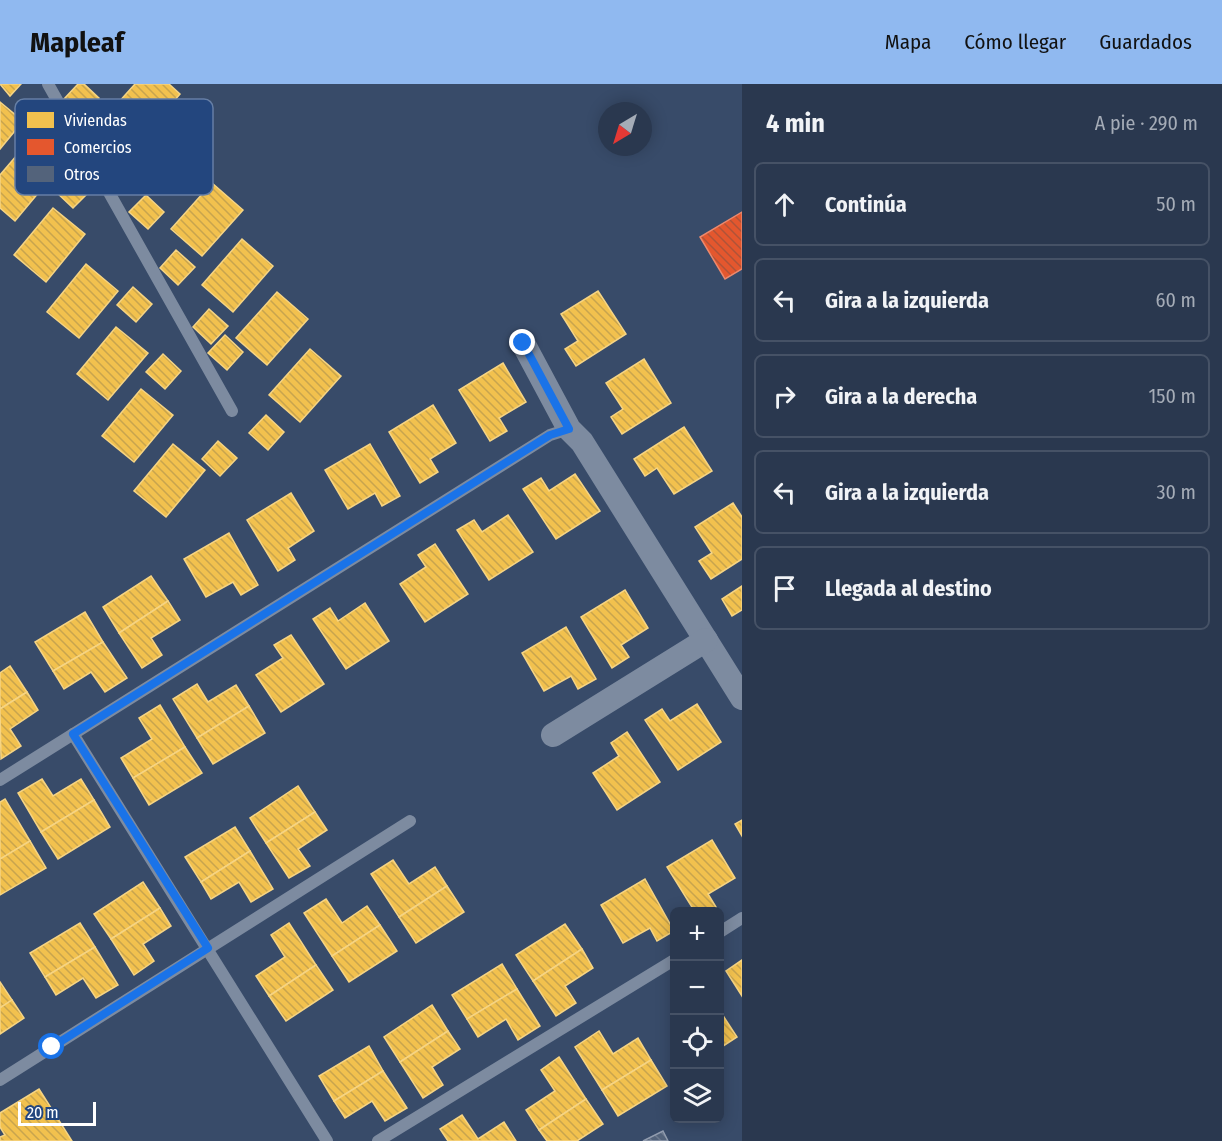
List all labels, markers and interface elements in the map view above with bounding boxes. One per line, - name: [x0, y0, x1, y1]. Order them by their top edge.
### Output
- text: Mapleaf: [30, 26, 124, 59]
- text: Mapa: [885, 29, 931, 55]
- text: Cómo llegar: [964, 29, 1066, 55]
- text: Guardados: [1099, 29, 1192, 55]
- legend: [15, 99, 213, 195]
- north arrow: [598, 102, 652, 156]
- text: 4 min: [766, 108, 825, 139]
- text: Viviendas: [64, 111, 127, 130]
- text: A pie · 290 m: [1095, 111, 1198, 135]
- text: Comercios: [64, 138, 132, 157]
- text: Otros: [64, 165, 100, 184]
- icon: ahead: [768, 188, 801, 221]
- text: Continúa: [825, 191, 907, 218]
- text: 50 m: [1156, 192, 1196, 216]
- icon: left: [768, 284, 801, 317]
- text: Gira a la izquierda: [825, 287, 989, 314]
- text: 60 m: [1156, 288, 1196, 312]
- route end: [509, 329, 535, 355]
- icon: right: [768, 380, 801, 413]
- text: Gira a la derecha: [825, 383, 977, 410]
- text: 150 m: [1149, 384, 1196, 408]
- icon: left: [768, 476, 801, 509]
- text: Gira a la izquierda: [825, 479, 989, 506]
- text: 30 m: [1156, 480, 1196, 504]
- icon: arrive: [768, 572, 801, 605]
- text: Llegada al destino: [825, 575, 992, 602]
- map controls: [670, 907, 724, 1123]
- button: +: [670, 907, 724, 961]
- button: −: [670, 961, 724, 1015]
- button: locate: [670, 1015, 724, 1069]
- route start: [38, 1033, 64, 1059]
- button: layers: [670, 1069, 724, 1123]
- scale bar: [18, 1099, 96, 1126]
- text: 20 m: [27, 1103, 58, 1122]

